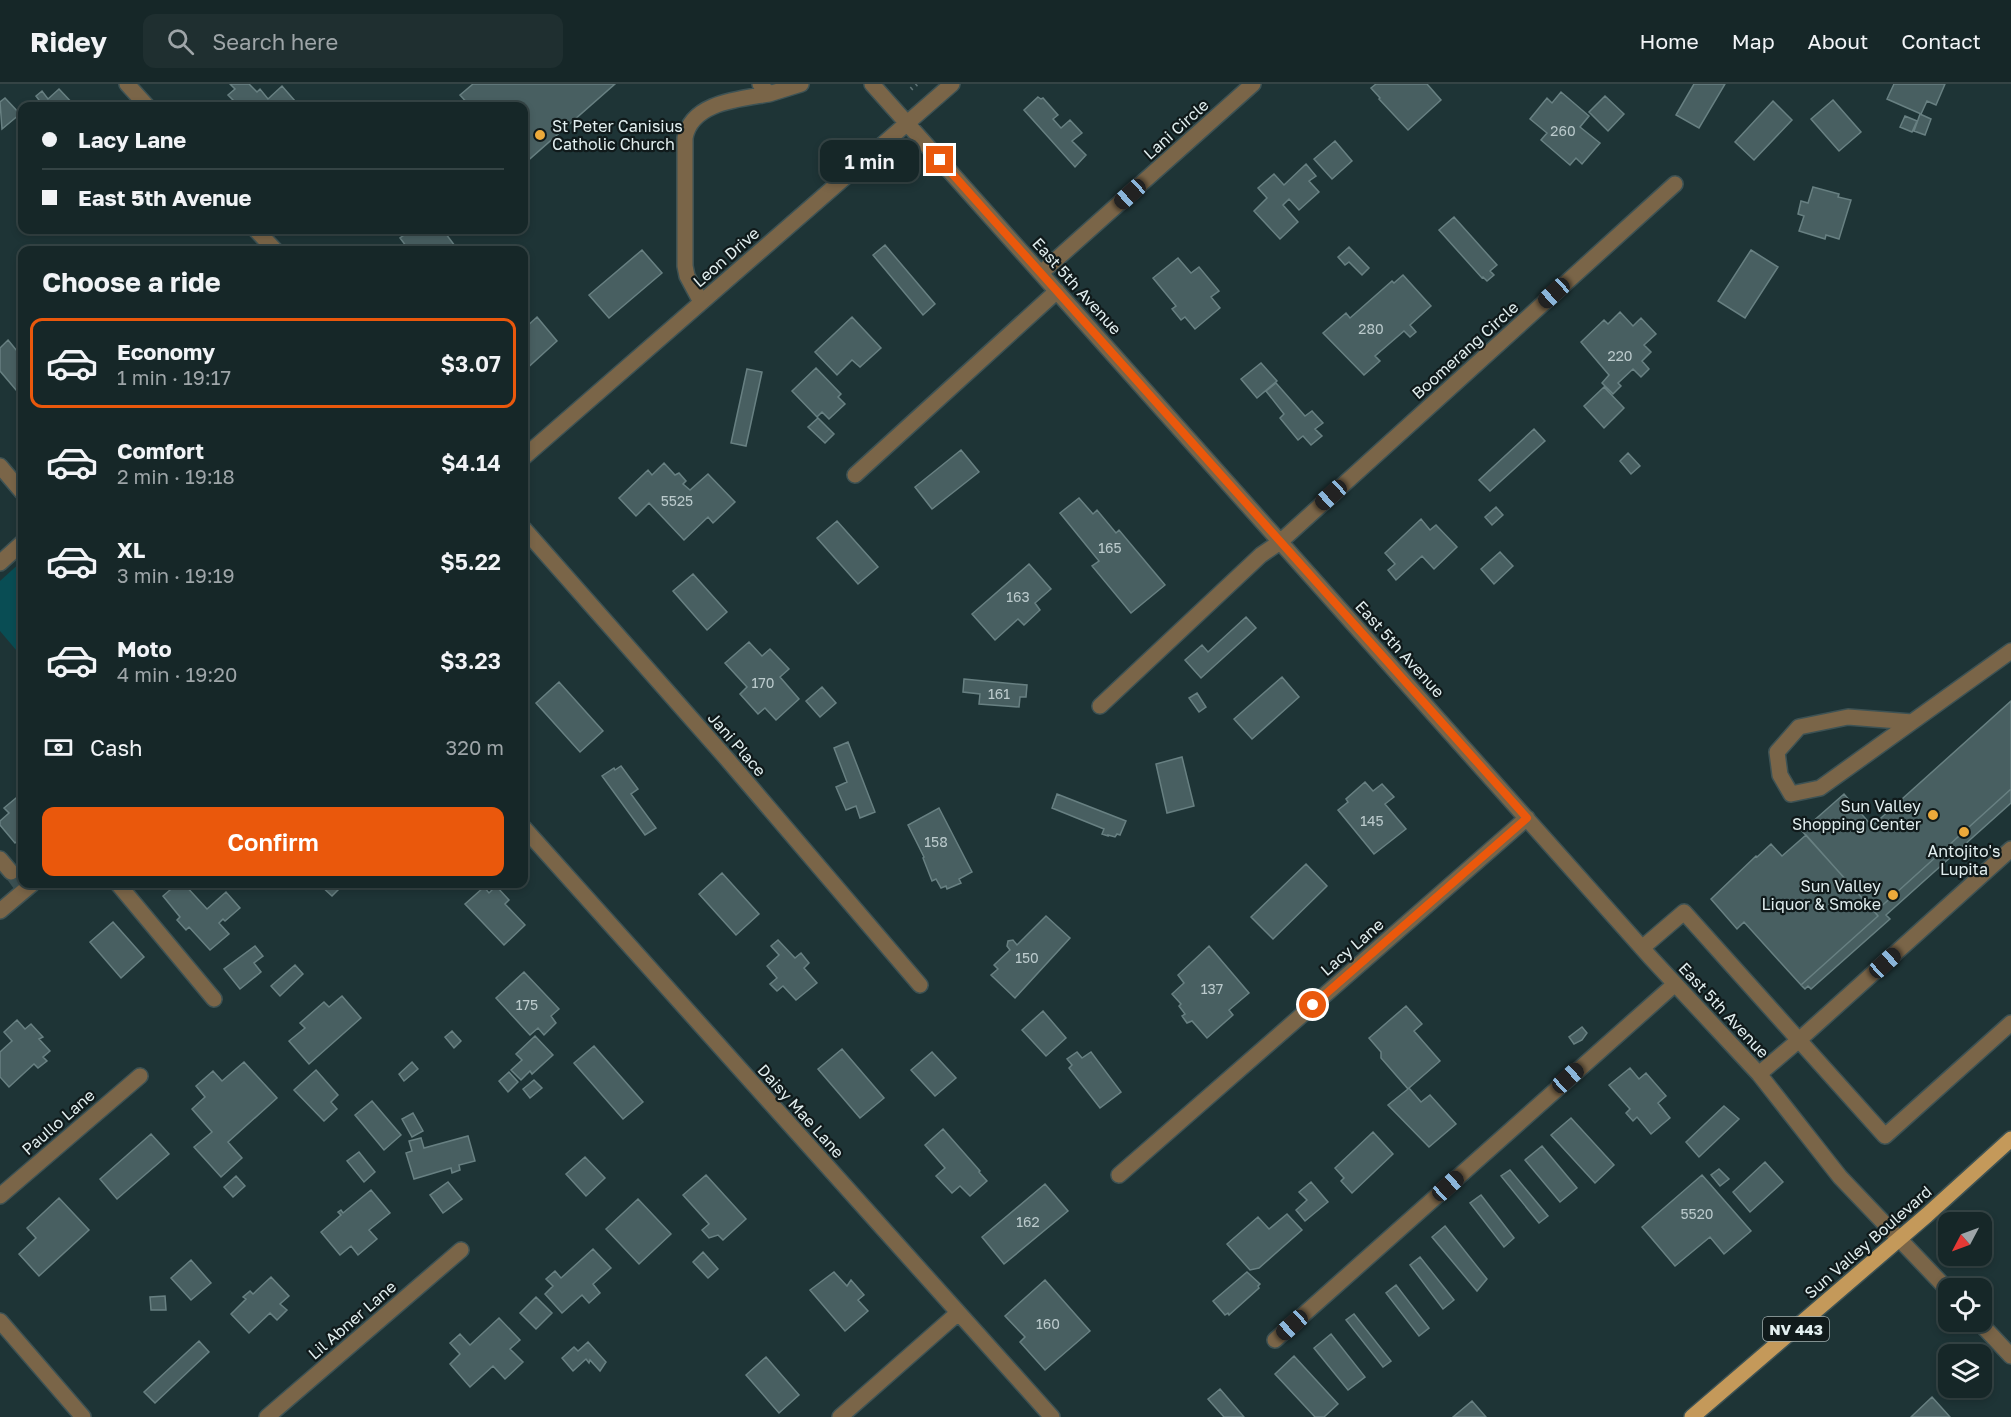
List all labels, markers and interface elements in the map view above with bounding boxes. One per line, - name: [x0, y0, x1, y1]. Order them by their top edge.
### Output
- search box: [143, 14, 563, 68]
- text: Ridey: [30, 25, 107, 58]
- icon: search: [164, 25, 197, 58]
- text: Search here: [212, 28, 338, 55]
- text: Home: [1639, 28, 1699, 54]
- text: Map: [1732, 28, 1775, 54]
- text: About: [1808, 28, 1868, 54]
- text: Contact: [1901, 28, 1981, 54]
- street label: Lani Circle: [1139, 95, 1213, 163]
- place label: St Peter Canisius Catholic Church: [552, 116, 683, 154]
- house number: 260: [1550, 122, 1576, 139]
- text: Lacy Lane: [78, 126, 186, 153]
- marker: St Peter Canisius Catholic Church: [533, 128, 547, 142]
- callout: 1 min: [820, 139, 919, 181]
- route end: [926, 146, 953, 173]
- text: 1 min: [844, 149, 895, 173]
- car: [1111, 175, 1149, 213]
- text: East 5th Avenue: [78, 184, 252, 211]
- street label: Leon Drive: [689, 223, 763, 291]
- street label: East 5th Avenue: [1028, 233, 1126, 339]
- text: Choose a ride: [42, 266, 221, 298]
- car: [1535, 274, 1573, 312]
- street label: Boomerang Circle: [1408, 297, 1522, 403]
- house number: 280: [1358, 320, 1384, 337]
- icon: car: [45, 336, 99, 390]
- text: Economy: [117, 338, 215, 365]
- house number: 220: [1608, 347, 1632, 364]
- text: $3.07: [440, 350, 501, 377]
- text: 1 min · 19:17: [117, 365, 231, 389]
- icon: car: [45, 435, 99, 489]
- text: Comfort: [117, 437, 204, 464]
- text: $4.14: [441, 449, 501, 476]
- text: 2 min · 19:18: [117, 464, 235, 488]
- car: [1312, 476, 1350, 514]
- house number: 5525: [661, 492, 693, 509]
- icon: car: [45, 534, 99, 588]
- text: XL: [117, 536, 145, 563]
- house number: 165: [1098, 539, 1122, 556]
- text: $5.22: [440, 548, 501, 575]
- text: 3 min · 19:19: [117, 563, 235, 587]
- house number: 163: [1006, 588, 1030, 605]
- street label: East 5th Avenue: [1351, 596, 1449, 702]
- icon: car: [45, 633, 99, 687]
- text: Moto: [117, 635, 172, 662]
- text: $3.23: [440, 647, 501, 674]
- text: 4 min · 19:20: [117, 662, 237, 686]
- house number: 170: [752, 674, 774, 691]
- house number: 161: [988, 685, 1010, 702]
- street label: Jani Place: [704, 708, 770, 780]
- icon: cash: [42, 731, 75, 764]
- text: Cash: [90, 734, 143, 761]
- text: 320 m: [446, 735, 504, 759]
- place label: Sun Valley Shopping Center: [1792, 796, 1921, 834]
- button: Confirm: [42, 807, 504, 876]
- marker: Sun Valley Shopping Center: [1926, 808, 1940, 822]
- house number: 145: [1360, 812, 1384, 829]
- marker: Antojito's Lupita: [1957, 825, 1971, 839]
- house number: 158: [924, 833, 948, 850]
- place label: Antojito's Lupita: [1928, 841, 2000, 879]
- place label: Sun Valley Liquor & Smoke: [1762, 876, 1881, 914]
- marker: Sun Valley Liquor & Smoke: [1886, 888, 1900, 902]
- street label: Lacy Lane: [1316, 914, 1388, 980]
- car: [1866, 944, 1904, 982]
- house number: 150: [1015, 949, 1039, 966]
- street label: East 5th Avenue: [1675, 958, 1773, 1062]
- house number: 137: [1201, 980, 1223, 997]
- route start: [1299, 991, 1326, 1018]
- house number: 175: [516, 996, 538, 1013]
- car: [1549, 1059, 1587, 1097]
- street label: Daisy Mae Lane: [754, 1060, 848, 1162]
- street label: Paullo Lane: [17, 1085, 99, 1159]
- car: [1429, 1167, 1467, 1205]
- street label: Sun Valley Boulevard: [1800, 1181, 1936, 1303]
- house number: 5520: [1680, 1205, 1714, 1222]
- north arrow: [1938, 1212, 1992, 1266]
- map controls: [1938, 1212, 1992, 1398]
- house number: 162: [1016, 1213, 1040, 1230]
- street label: Lil Abner Lane: [304, 1276, 400, 1364]
- button: locate: [1938, 1278, 1992, 1332]
- car: [1273, 1306, 1311, 1344]
- house number: 160: [1036, 1315, 1060, 1332]
- road number: NV 443: [1763, 1317, 1829, 1341]
- button: layers: [1938, 1344, 1992, 1398]

